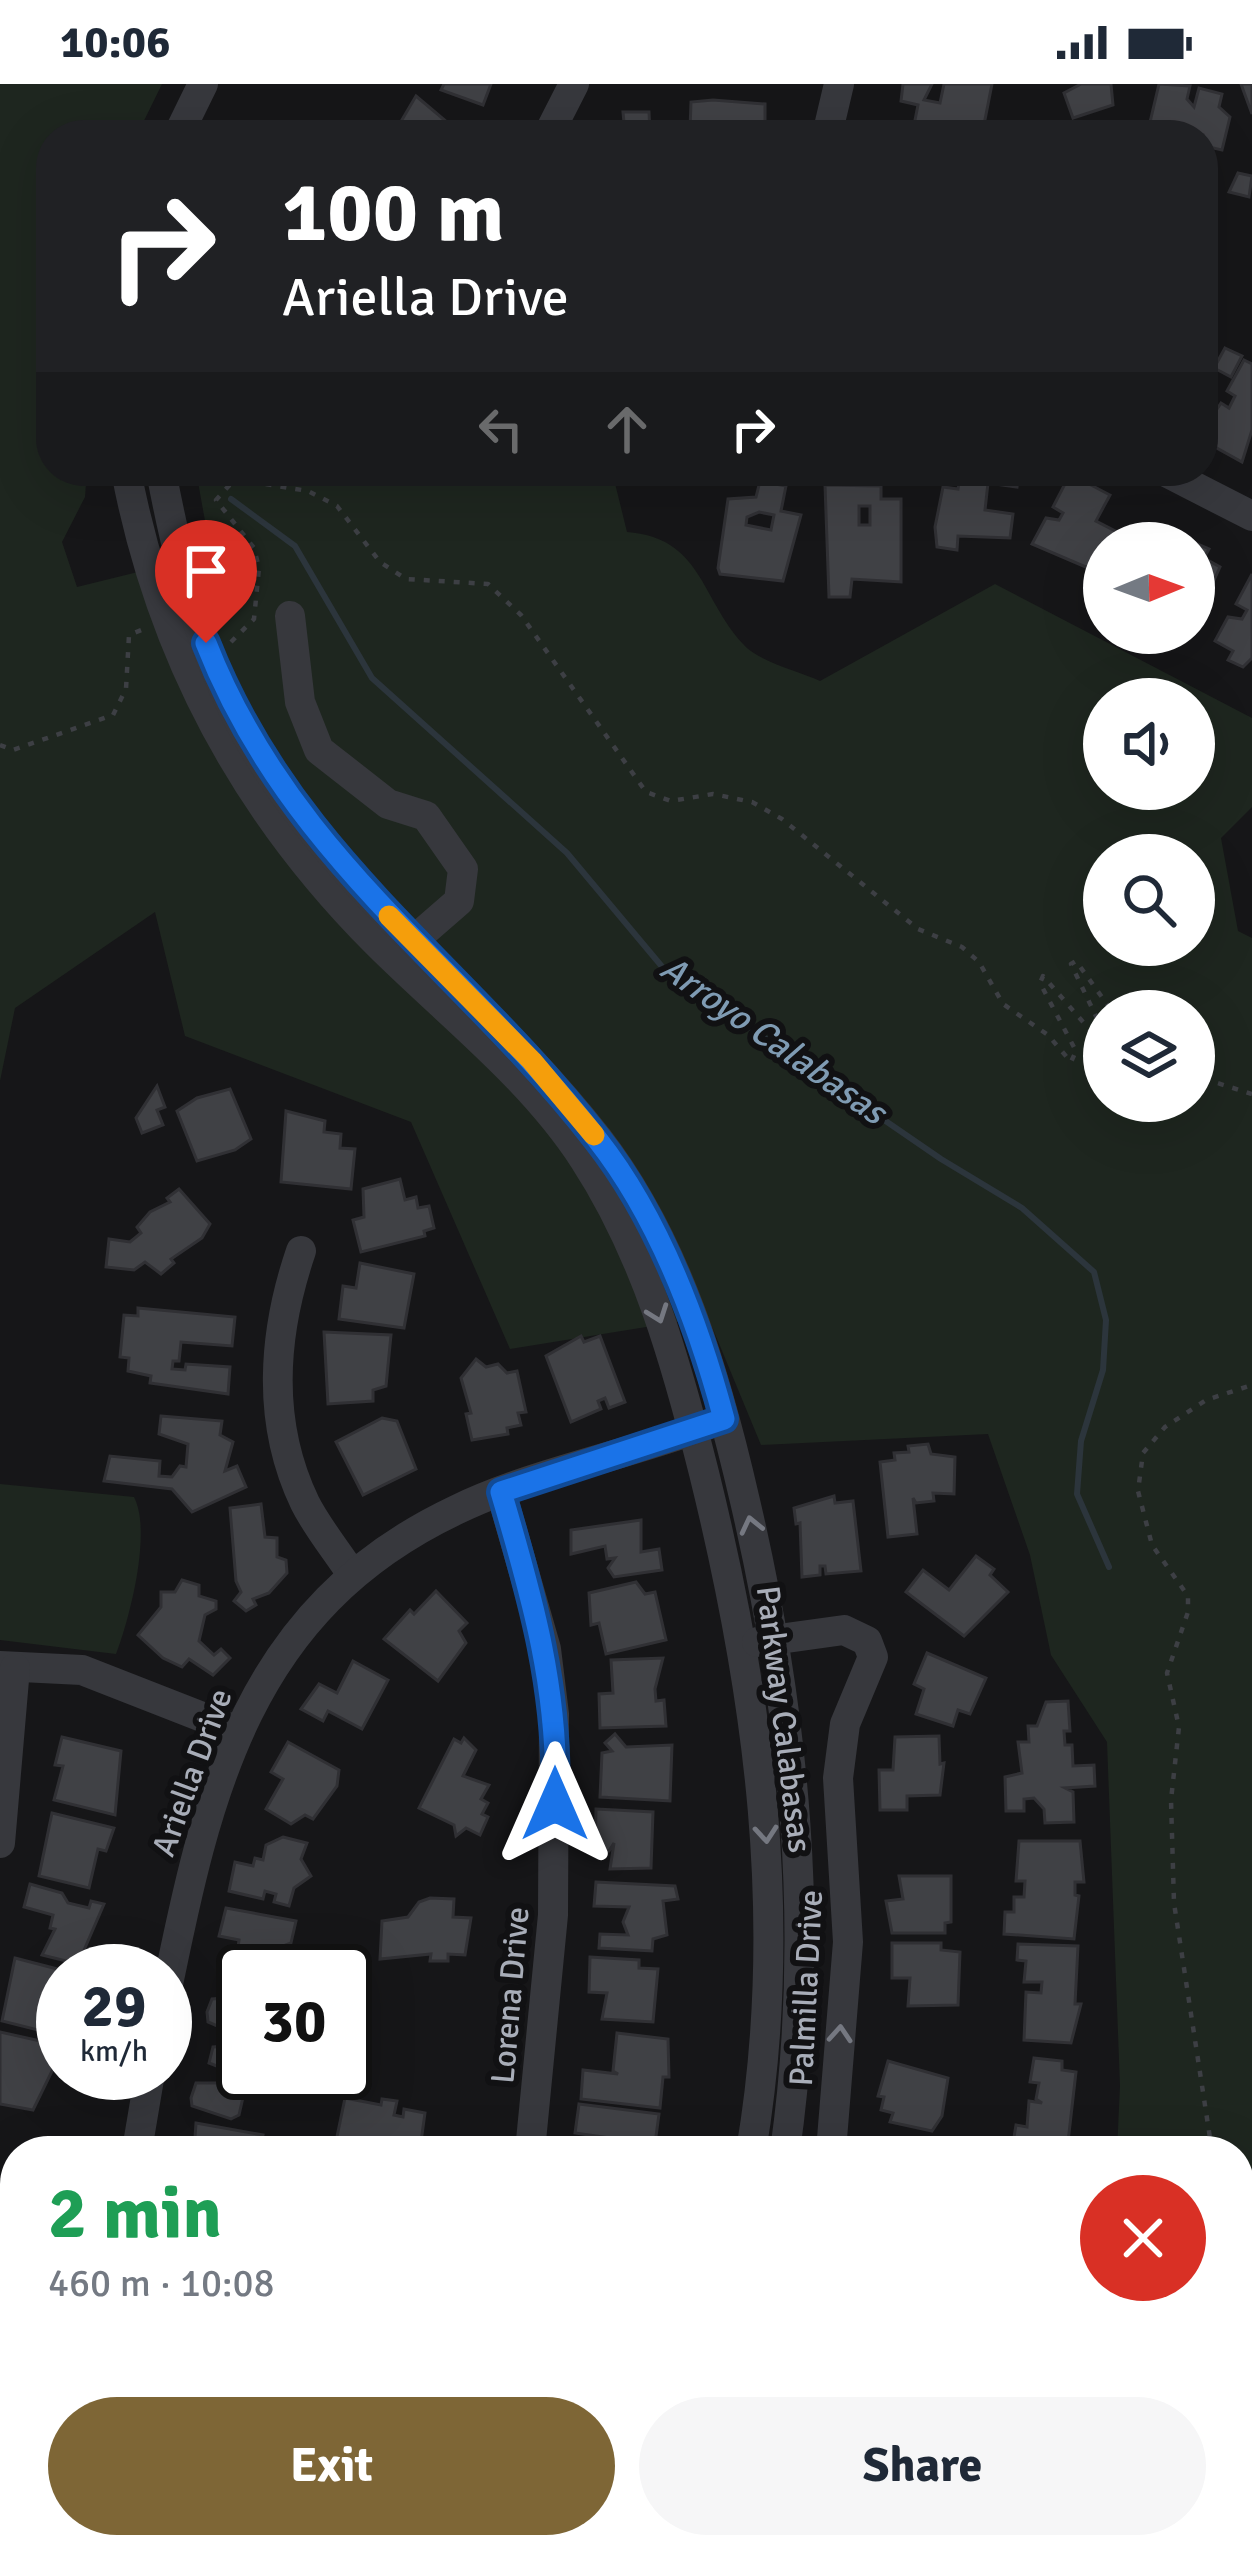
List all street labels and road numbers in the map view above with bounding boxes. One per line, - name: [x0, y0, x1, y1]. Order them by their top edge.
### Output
- street label: Parkway Calabasas: [747, 1583, 820, 1855]
- street label: Ariella Drive: [143, 1683, 242, 1862]
- street label: Palmilla Drive: [781, 1889, 832, 2087]
- street label: Lorena Drive: [482, 1905, 539, 2085]

